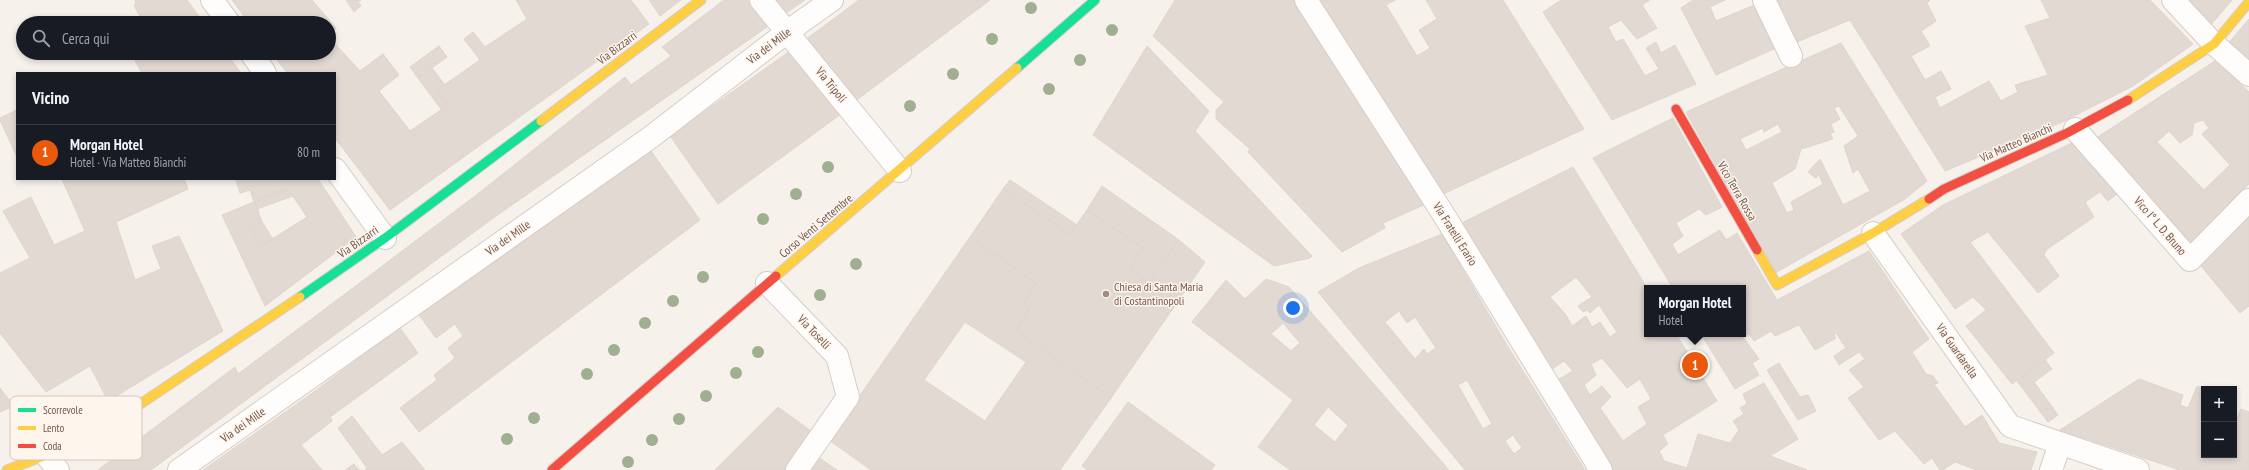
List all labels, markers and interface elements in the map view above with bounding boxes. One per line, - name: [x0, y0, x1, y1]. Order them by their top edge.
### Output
- search box: [16, 16, 336, 60]
- street label: Via dei Mille: [743, 24, 794, 68]
- icon: search: [30, 27, 52, 49]
- street label: Via Bizzarri: [593, 28, 640, 68]
- text: Cerca qui: [62, 29, 110, 48]
- street label: Via Tripoli: [812, 63, 850, 105]
- text: Vicino: [32, 87, 69, 109]
- street label: Via Matteo Bianchi: [1976, 120, 2054, 166]
- text: Morgan Hotel: [70, 135, 143, 154]
- text: 1: [42, 144, 48, 161]
- text: 80 m: [297, 144, 320, 161]
- text: Hotel · Via Matteo Bianchi: [70, 154, 186, 171]
- street label: Vico Terra Rossa: [1714, 158, 1761, 223]
- street label: Corso Venti Settembre: [776, 190, 856, 261]
- street label: Vico I° L. D. Bruno: [2130, 193, 2190, 258]
- street label: Via Fratelli Erario: [1430, 198, 1481, 268]
- street label: Via dei Mille: [481, 217, 533, 259]
- street label: Via Bizzarri: [334, 222, 381, 262]
- place label: Chiesa di Santa Maria di Costantinopoli: [1114, 279, 1203, 308]
- popup: [1644, 285, 1746, 337]
- marker: Chiesa di Santa Maria di Costantinopoli: [1101, 289, 1111, 299]
- text: Morgan Hotel: [1659, 293, 1731, 312]
- your location: [1283, 298, 1303, 318]
- street label: Via Toselli: [794, 311, 834, 352]
- text: Hotel: [1659, 312, 1683, 329]
- street label: Via Guardarella: [1933, 320, 1982, 381]
- pin: 1: [1682, 350, 1708, 380]
- map controls: [2201, 386, 2237, 458]
- button: +: [2201, 386, 2237, 422]
- legend: [10, 396, 142, 460]
- text: Scorrevole: [43, 403, 83, 417]
- street label: Via dei Mille: [216, 404, 268, 446]
- text: Lento: [43, 421, 64, 435]
- button: −: [2201, 422, 2237, 458]
- text: Coda: [43, 439, 62, 453]

